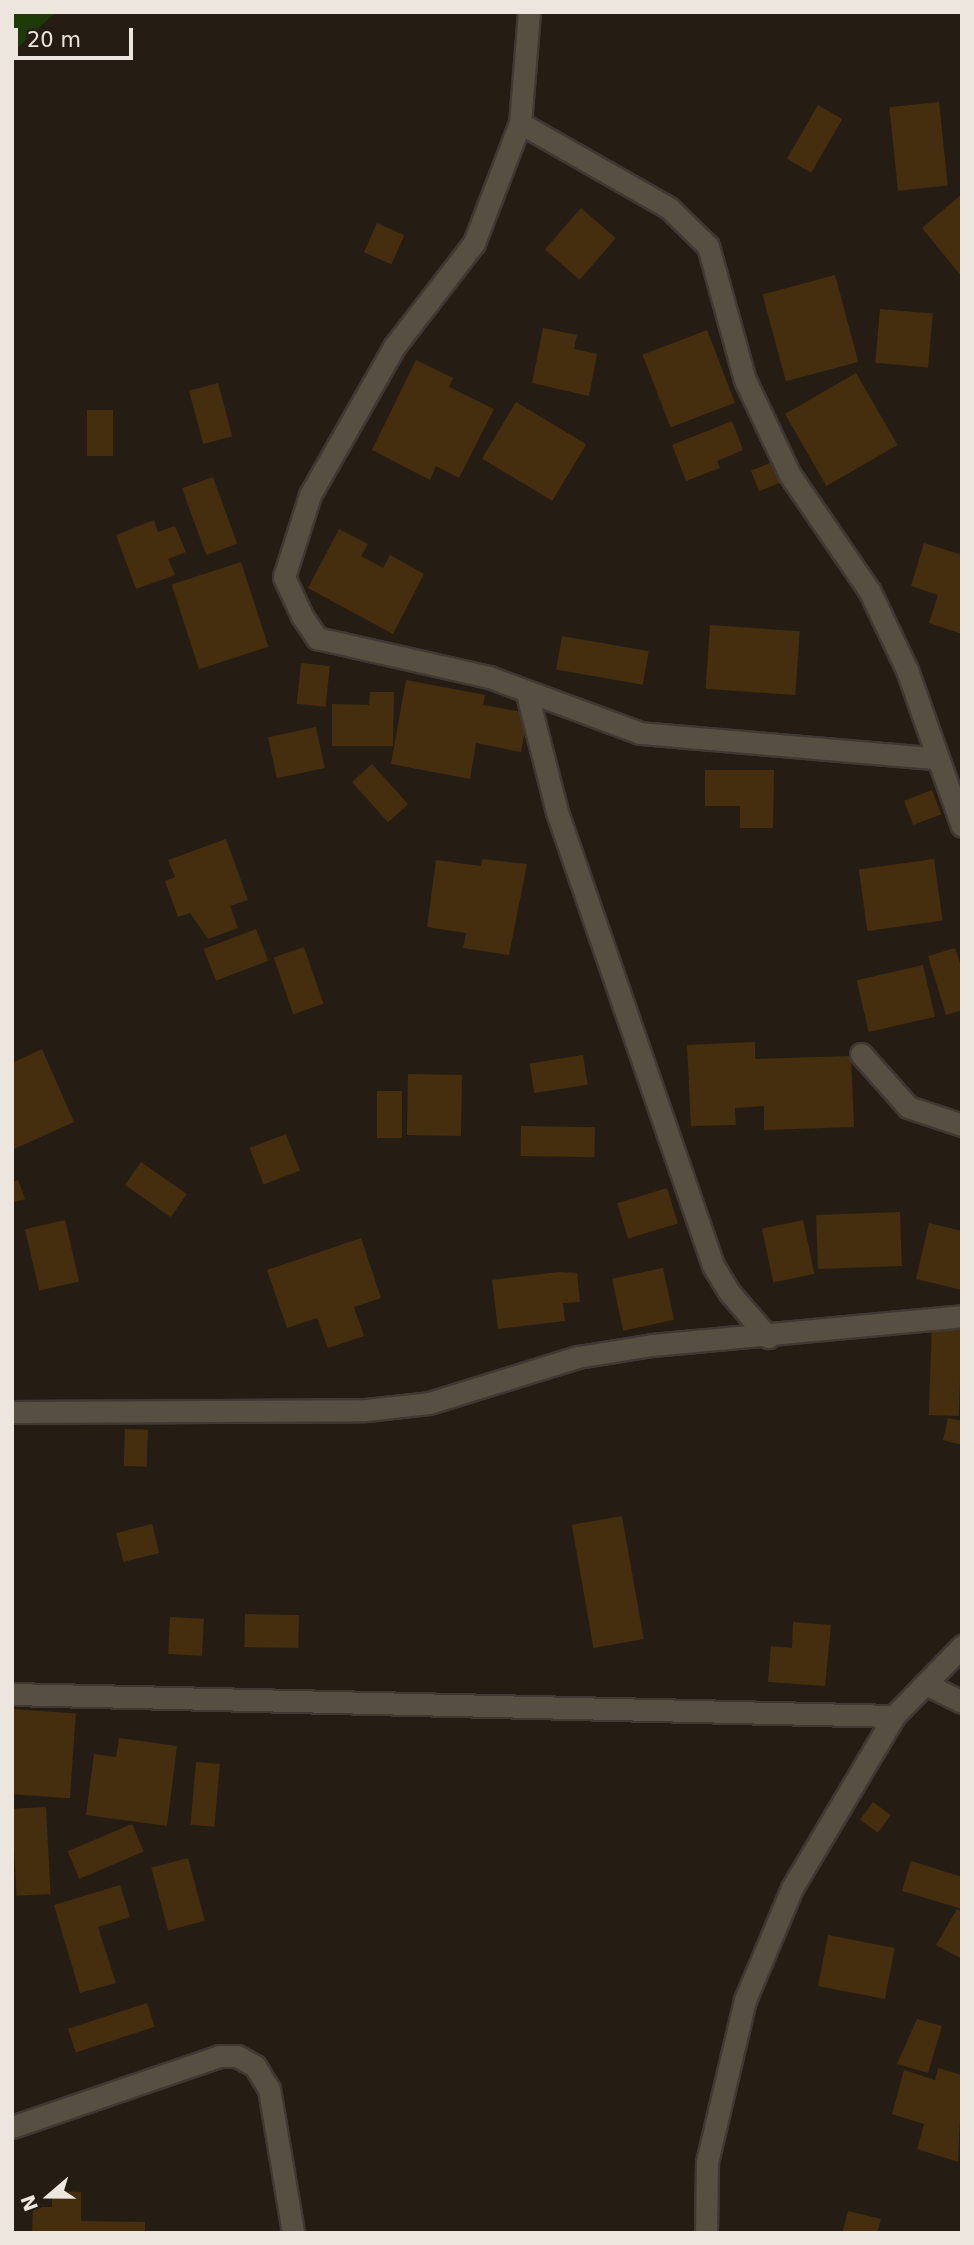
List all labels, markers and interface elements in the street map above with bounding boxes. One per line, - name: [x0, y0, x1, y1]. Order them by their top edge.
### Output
- scale bar: [18, 14, 136, 58]
- text: 20 m: [27, 28, 81, 52]
- north arrow: [14, 2161, 84, 2231]
- text: N: [16, 2192, 42, 2214]

